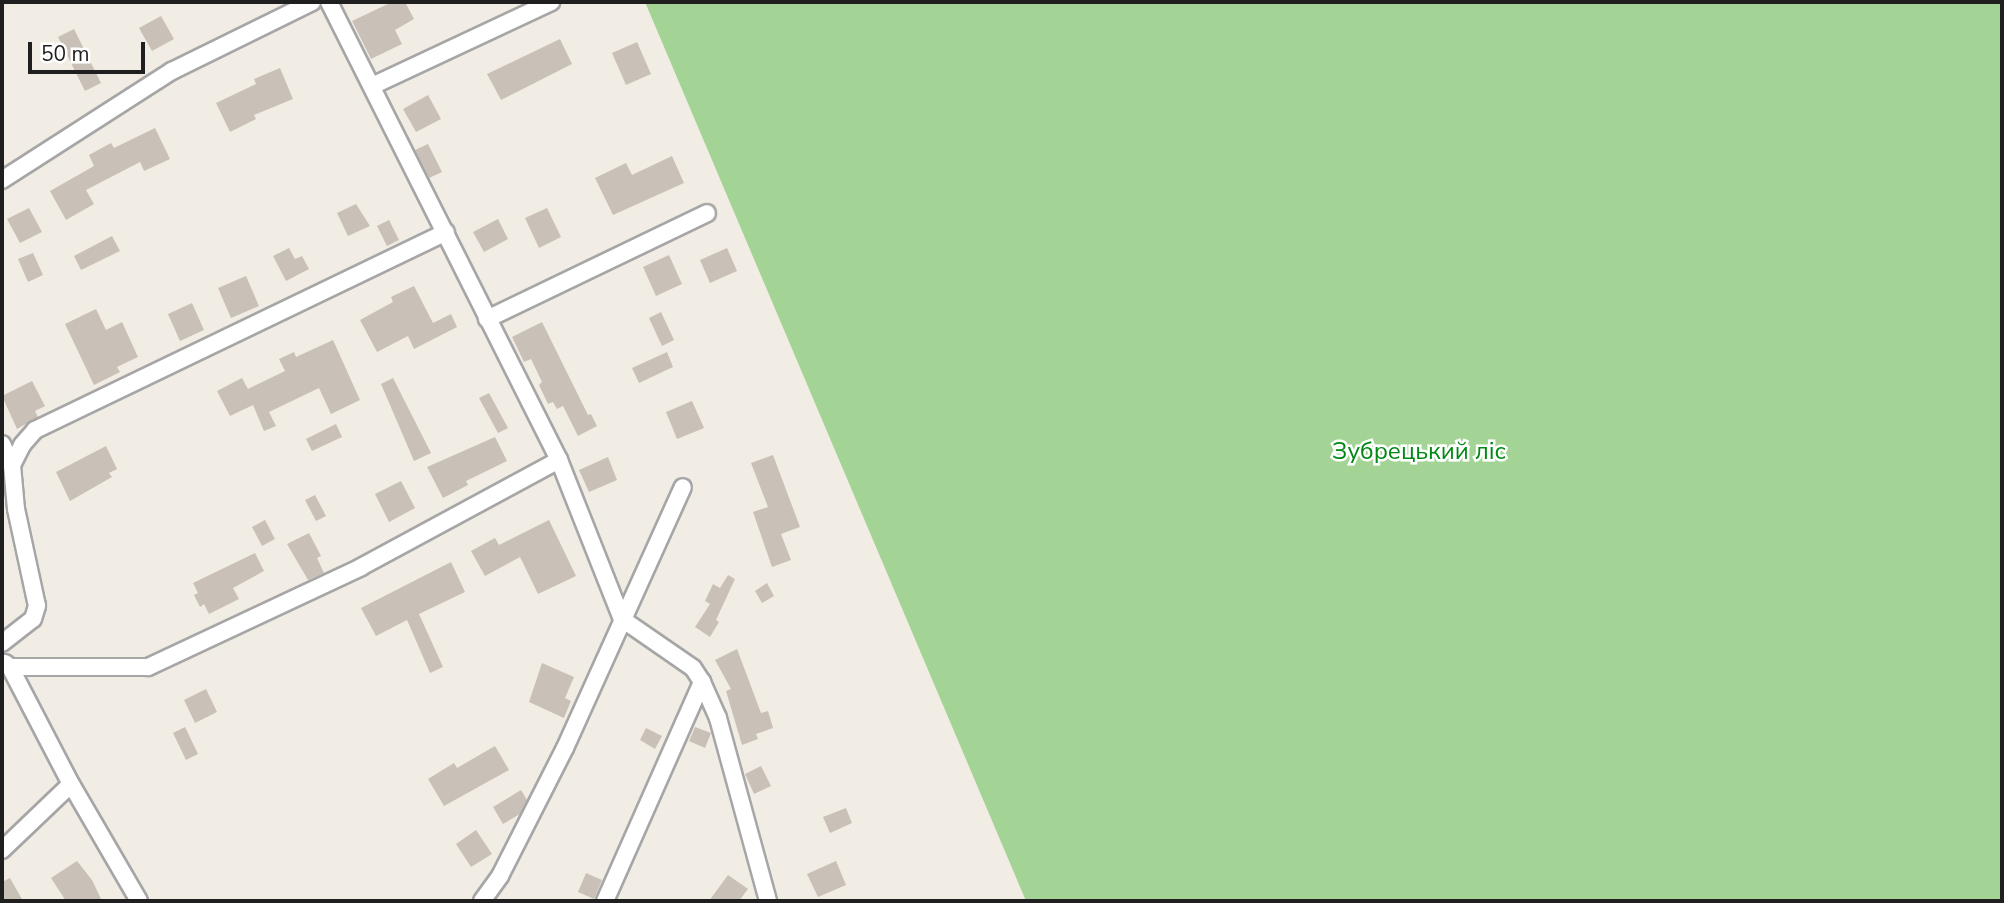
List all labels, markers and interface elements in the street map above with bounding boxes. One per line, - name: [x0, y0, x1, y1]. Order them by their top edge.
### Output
- scale bar: [32, 28, 149, 72]
- text: 50 m: [41, 40, 90, 68]
- park label: Зубрецький ліс: [1332, 438, 1506, 466]

